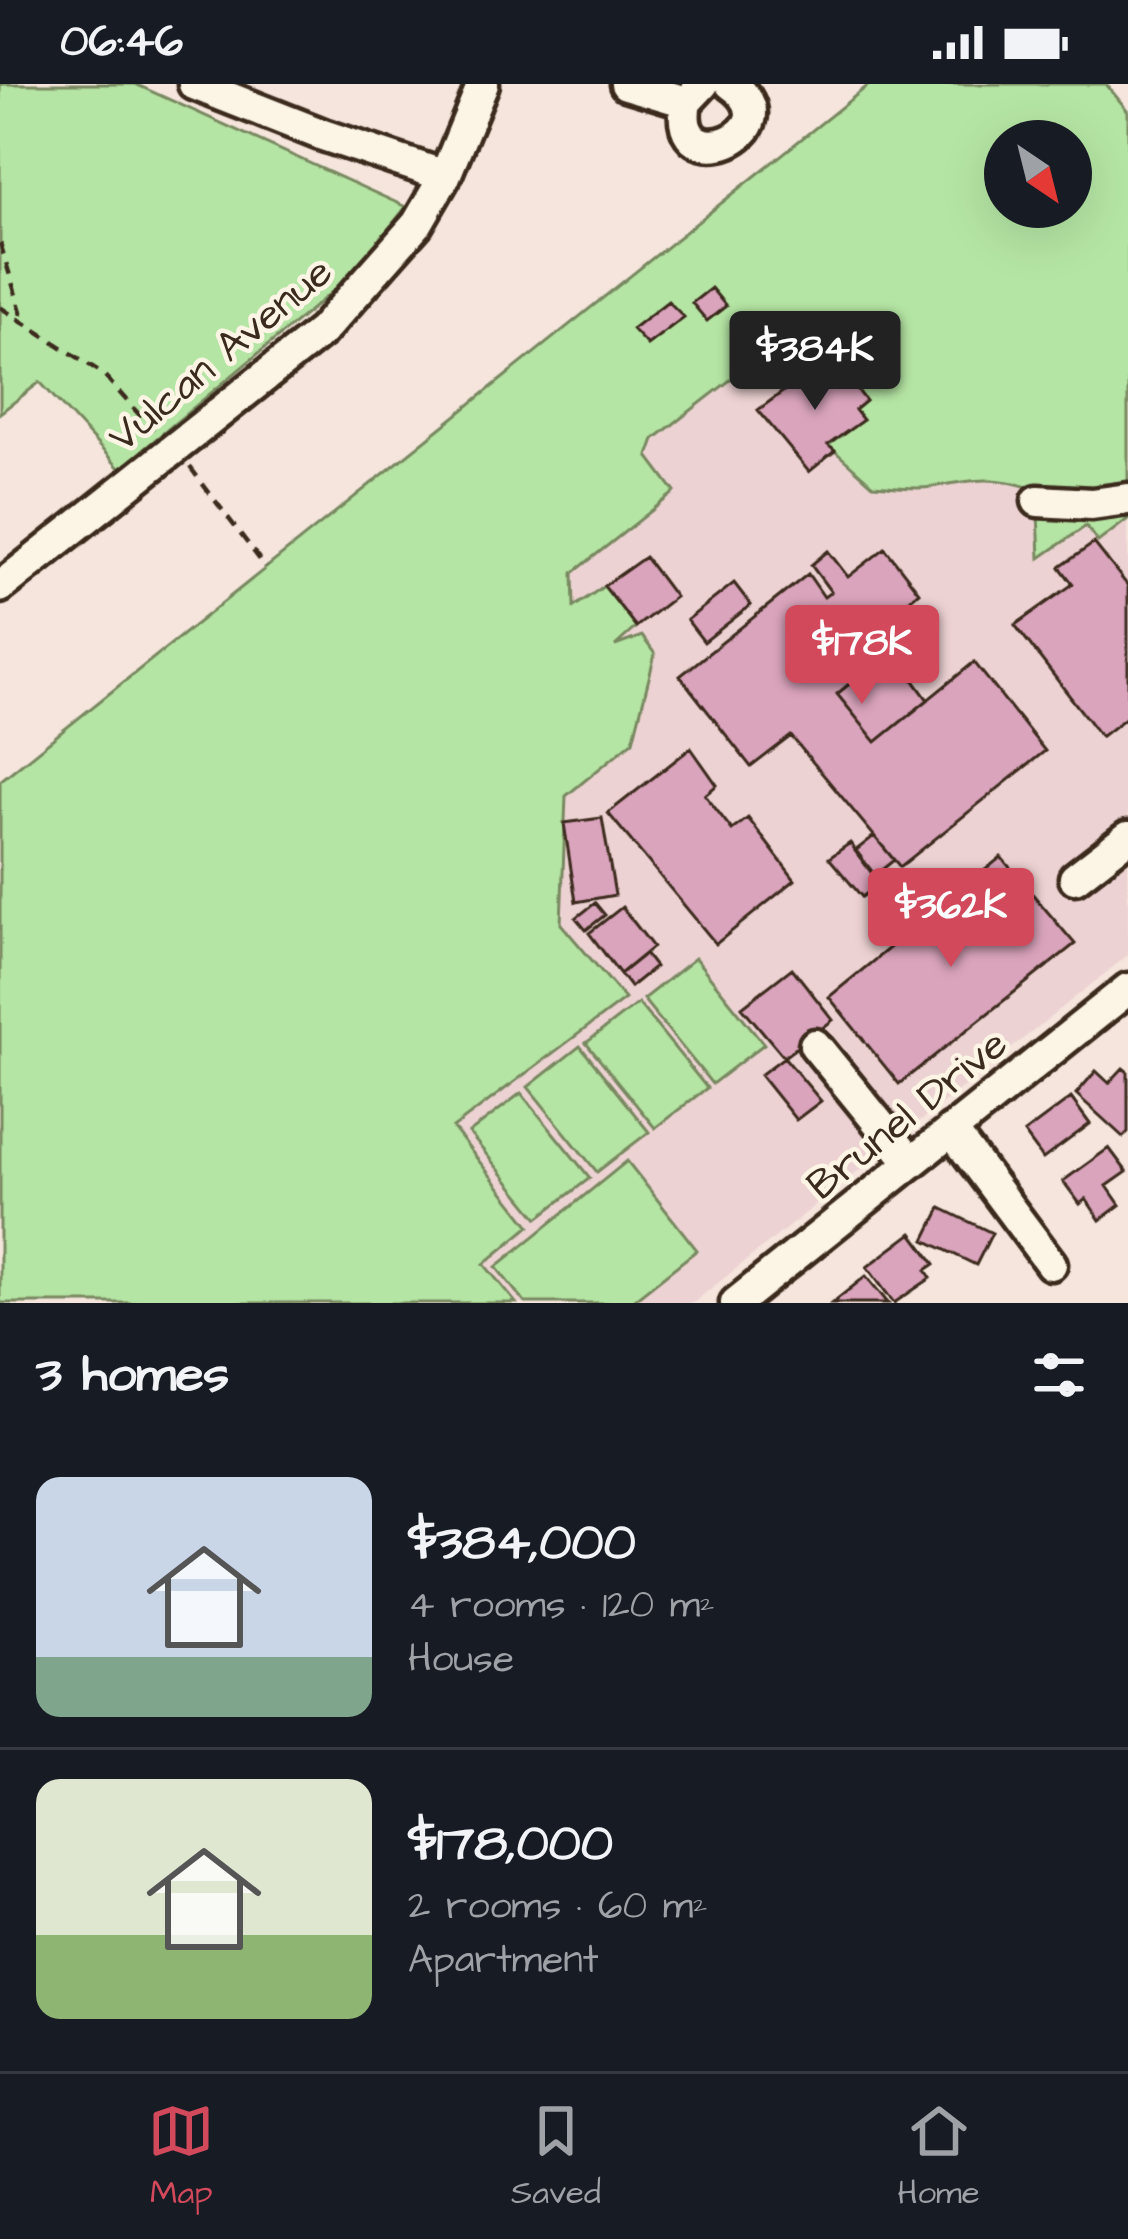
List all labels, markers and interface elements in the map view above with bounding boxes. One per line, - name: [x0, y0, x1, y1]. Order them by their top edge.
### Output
- text: 06:46: [60, 11, 183, 73]
- north arrow: [984, 120, 1092, 228]
- map controls: [984, 120, 1092, 228]
- street label: Vulcan Avenue: [96, 244, 345, 466]
- pin: $384K: [731, 311, 899, 413]
- text: $384K: [757, 323, 874, 377]
- pin: $178K: [778, 605, 946, 707]
- text: $178K: [812, 617, 912, 671]
- pin: $362K: [867, 868, 1035, 970]
- text: $362K: [895, 880, 1007, 934]
- street label: Brunel Drive: [795, 1016, 1020, 1214]
- text: 3 homes: [36, 1340, 229, 1411]
- icon: filters: [1026, 1342, 1092, 1408]
- text: $384,000: [408, 1508, 636, 1579]
- icon: home: [132, 1525, 276, 1669]
- text: 4 rooms · 120 m²: [408, 1579, 715, 1633]
- text: House: [408, 1633, 514, 1687]
- text: $178,000: [408, 1809, 613, 1880]
- icon: home: [132, 1827, 276, 1971]
- text: 2 rooms · 60 m²: [408, 1880, 708, 1934]
- text: Apartment: [408, 1934, 599, 1988]
- tab: Map: [148, 2098, 214, 2216]
- tab: Saved: [511, 2098, 601, 2216]
- tab: Home: [898, 2098, 980, 2216]

